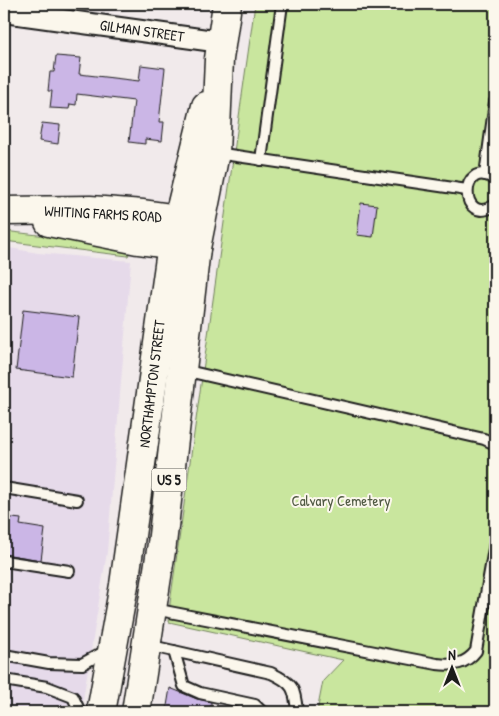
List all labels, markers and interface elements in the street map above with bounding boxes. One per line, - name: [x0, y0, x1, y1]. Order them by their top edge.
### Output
- street label: GILMAN STREET: [99, 14, 187, 47]
- street label: WHITING FARMS ROAD: [44, 200, 163, 227]
- street label: NORTHAMPTON STREET: [133, 318, 170, 449]
- road number: US 5: [152, 468, 186, 492]
- park label: Calvary Cemetery: [291, 490, 391, 511]
- north arrow: [426, 644, 476, 694]
- text: N: [448, 645, 456, 664]

